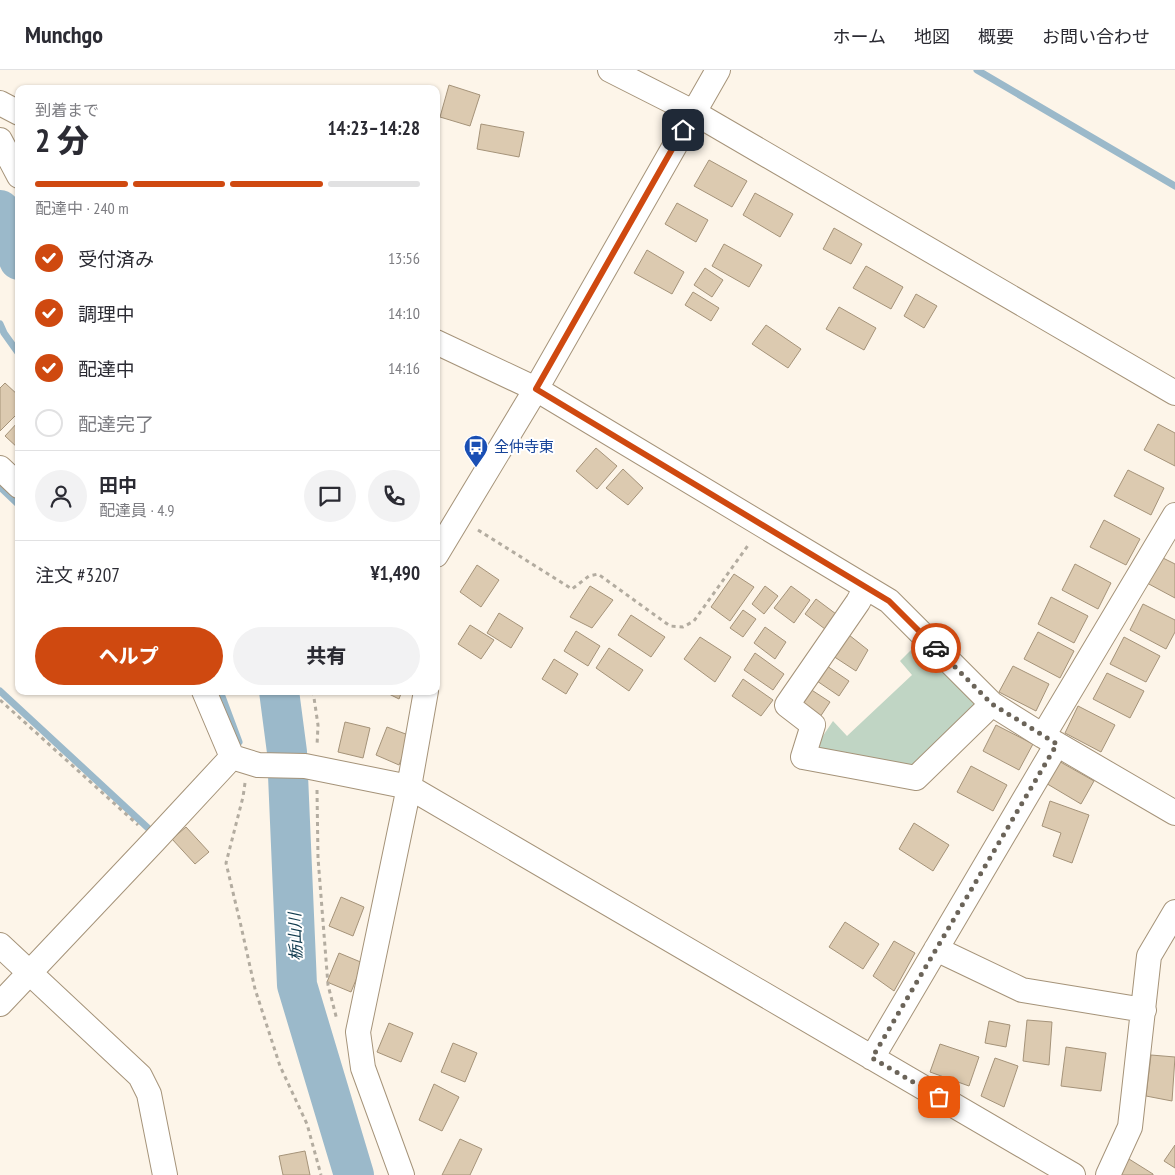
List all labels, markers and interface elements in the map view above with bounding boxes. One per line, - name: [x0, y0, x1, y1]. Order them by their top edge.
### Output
- text: Munchgo: [25, 19, 103, 50]
- text: ホーム: [833, 25, 886, 48]
- text: 地図: [914, 25, 950, 48]
- text: 概要: [978, 25, 1014, 48]
- text: お問い合わせ: [1042, 25, 1150, 48]
- text: 到着まで: [35, 100, 99, 120]
- pin: [662, 109, 704, 151]
- text: 14:23–14:28: [327, 116, 420, 140]
- icon: home: [669, 116, 697, 144]
- text: 2 分: [35, 119, 89, 161]
- text: 配達中 · 240 m: [35, 198, 129, 218]
- icon: check: [35, 244, 63, 272]
- text: 受付済み: [78, 247, 154, 271]
- text: 13:56: [388, 248, 420, 268]
- icon: check: [35, 299, 63, 327]
- text: 調理中: [78, 302, 135, 326]
- text: 14:10: [388, 303, 420, 323]
- icon: check: [35, 354, 63, 382]
- text: 配達中: [78, 357, 135, 381]
- text: 14:16: [388, 358, 420, 378]
- text: 配達完了: [78, 412, 154, 436]
- bus stop icon: 全仲寺東: [463, 434, 489, 468]
- place label: 全仲寺東: [494, 437, 554, 456]
- button: person: [35, 470, 87, 522]
- button: chat: [304, 470, 356, 522]
- button: phone: [368, 470, 420, 522]
- text: 田中: [99, 473, 137, 497]
- text: 配達員 · 4.9: [99, 500, 174, 520]
- text: ¥1,490: [370, 561, 420, 585]
- text: 注文 #3207: [35, 563, 120, 587]
- courier: [911, 623, 961, 673]
- button: ヘルプ: [35, 627, 223, 685]
- button: 共有: [233, 627, 420, 685]
- icon: car: [922, 634, 950, 662]
- water label: 栃山川: [284, 911, 306, 961]
- pin: [918, 1076, 960, 1118]
- icon: bag: [925, 1083, 953, 1111]

